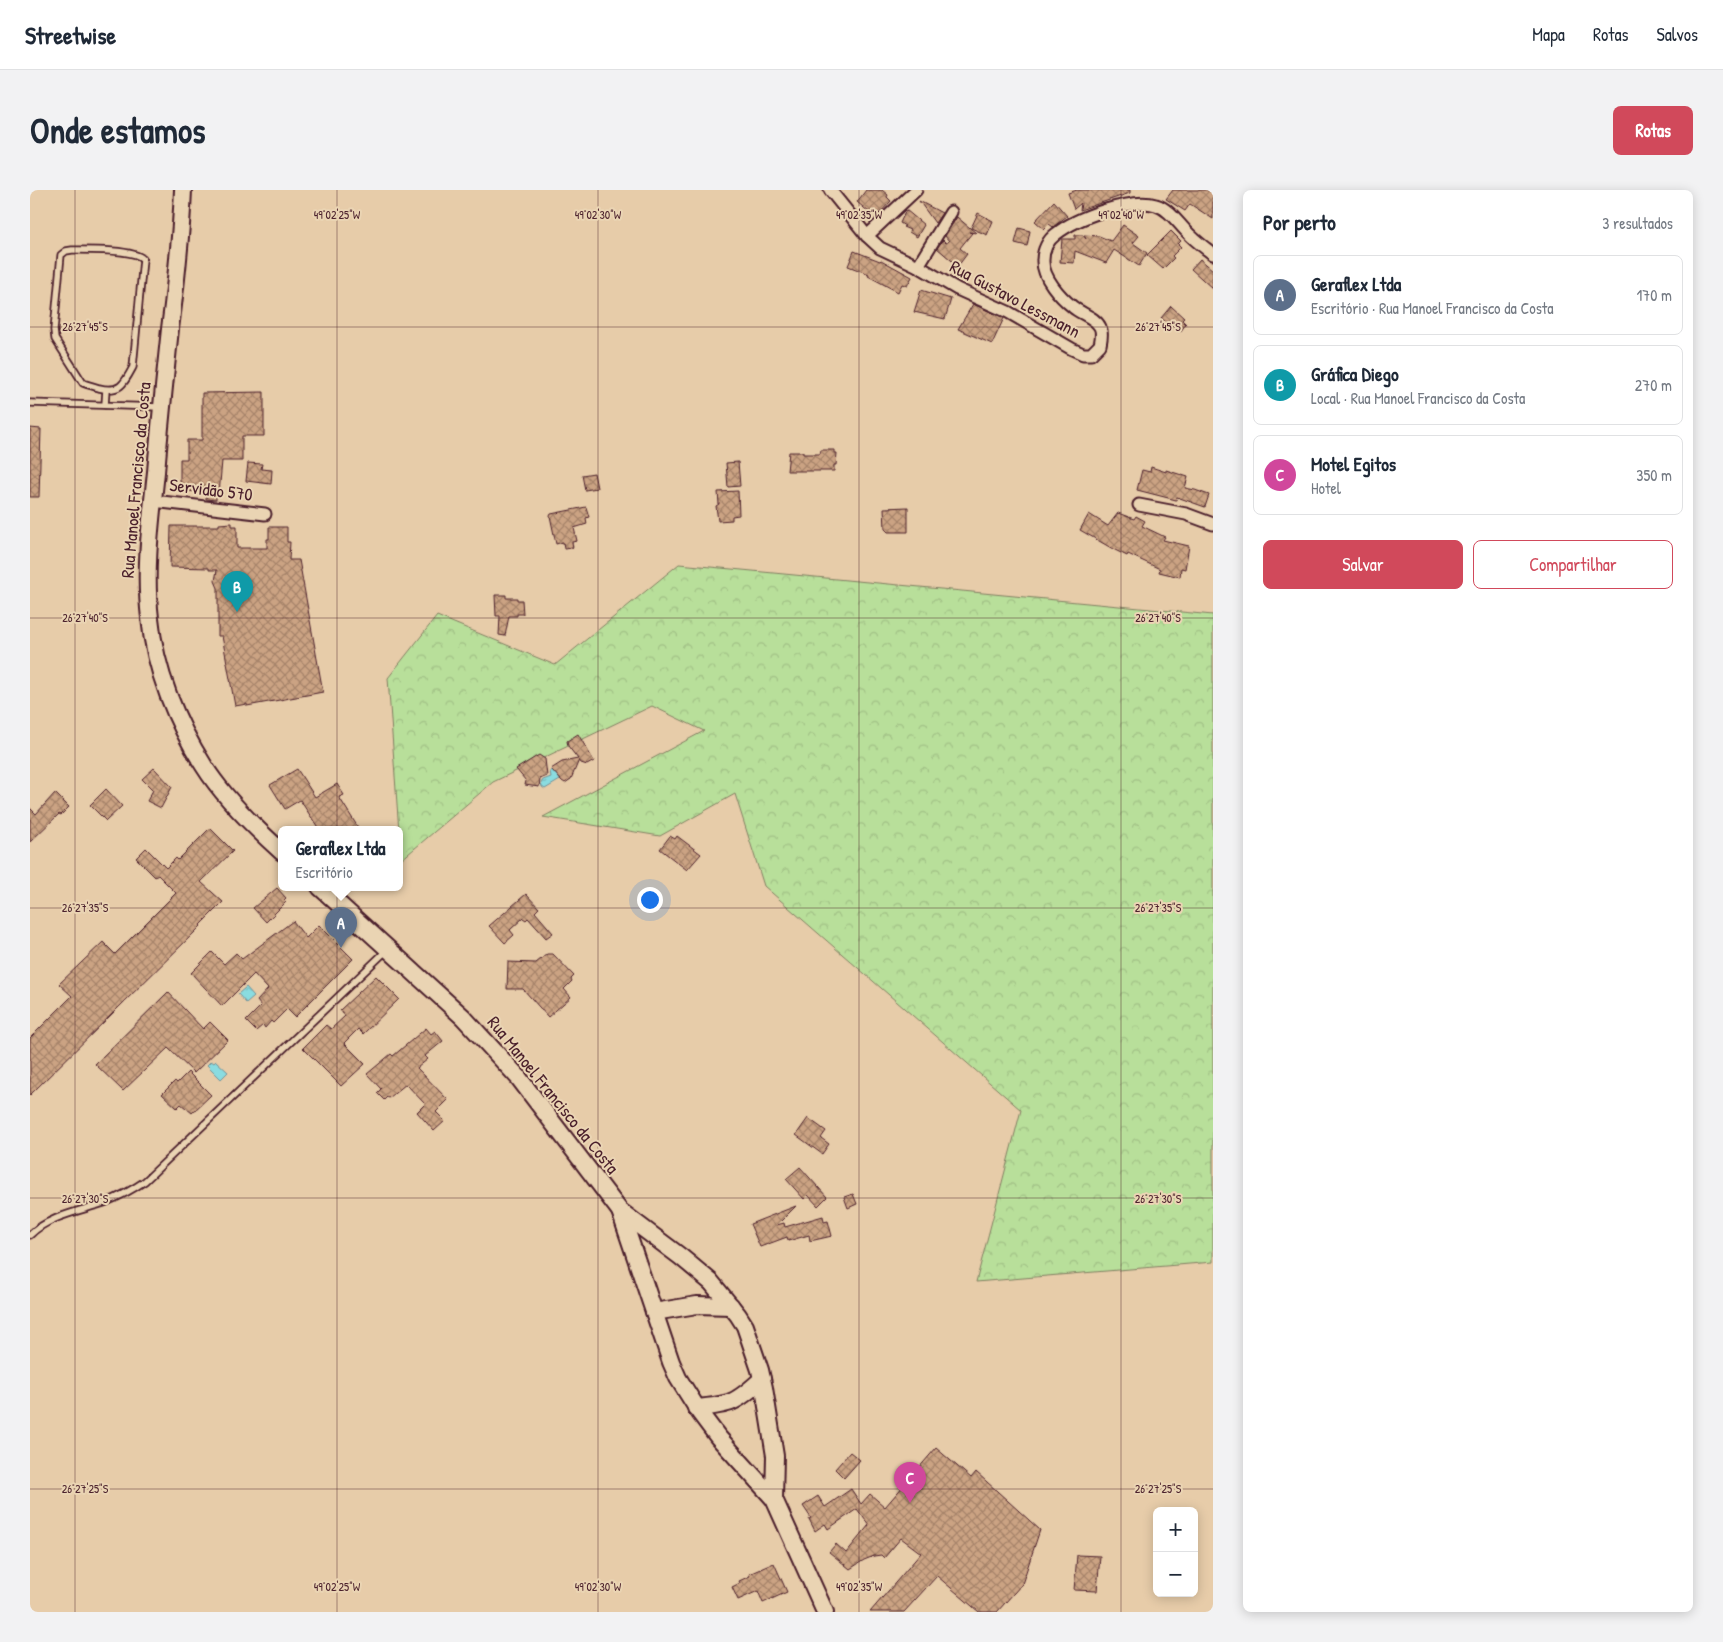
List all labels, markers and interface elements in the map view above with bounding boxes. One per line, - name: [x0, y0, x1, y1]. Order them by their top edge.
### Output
- text: Streetwise: [25, 19, 116, 51]
- text: Mapa: [1532, 22, 1565, 47]
- text: Rotas: [1593, 22, 1629, 47]
- text: Salvos: [1657, 22, 1698, 47]
- button: Rotas: [1613, 106, 1693, 155]
- text: Onde estamos: [30, 107, 205, 154]
- text: 49°02'25"W: [314, 206, 361, 223]
- text: 49°02'30"W: [575, 206, 622, 223]
- text: 49°02'35"W: [836, 206, 883, 223]
- text: 49°02'40"W: [1098, 206, 1144, 223]
- text: Por perto: [1263, 208, 1336, 237]
- text: 3 resultados: [1602, 212, 1673, 234]
- street label: Rua Gustavo Lessmann: [946, 254, 1085, 344]
- text: Geraflex Ltda: [1311, 271, 1401, 297]
- text: A: [1276, 284, 1284, 306]
- text: 170 m: [1637, 284, 1672, 306]
- text: Escritório · Rua Manoel Francisco da Costa: [1311, 297, 1554, 319]
- text: 26°27'45"S: [62, 318, 108, 335]
- text: 26°27'45"S: [1135, 318, 1181, 335]
- text: Gráfica Diego: [1311, 361, 1399, 387]
- text: B: [1276, 374, 1284, 396]
- text: 270 m: [1635, 374, 1672, 396]
- street label: Rua Manoel Francisco da Costa: [114, 381, 157, 579]
- text: Local · Rua Manoel Francisco da Costa: [1311, 387, 1525, 409]
- text: Motel Egitos: [1311, 451, 1396, 477]
- text: C: [1276, 464, 1284, 486]
- text: 350 m: [1636, 464, 1672, 486]
- street label: Servidão 570: [168, 472, 254, 507]
- text: Hotel: [1311, 477, 1341, 499]
- button: Salvar: [1263, 540, 1463, 589]
- button: Compartilhar: [1473, 540, 1673, 589]
- pin: B: [221, 571, 253, 612]
- text: 26°27'40"S: [62, 609, 108, 626]
- text: 26°27'40"S: [1135, 609, 1181, 626]
- popup: [278, 826, 403, 891]
- text: Geraflex Ltda: [295, 835, 386, 861]
- text: Escritório: [295, 861, 353, 883]
- your location: [637, 887, 663, 913]
- text: 26°27'35"S: [62, 899, 109, 916]
- text: 26°27'35"S: [1135, 899, 1182, 916]
- pin: A: [325, 907, 357, 948]
- street label: Rua Manoel Francisco da Costa: [482, 1010, 625, 1179]
- text: 26°27'30"S: [62, 1190, 109, 1207]
- text: 26°27'30"S: [1135, 1190, 1182, 1207]
- pin: C: [894, 1462, 926, 1503]
- text: 26°27'25"S: [62, 1480, 109, 1497]
- text: 26°27'25"S: [1135, 1480, 1182, 1497]
- map controls: [1153, 1507, 1198, 1597]
- button: +: [1153, 1507, 1198, 1552]
- button: −: [1153, 1552, 1198, 1597]
- text: 49°02'25"W: [314, 1578, 361, 1595]
- text: 49°02'30"W: [575, 1578, 622, 1595]
- text: 49°02'35"W: [836, 1578, 883, 1595]

